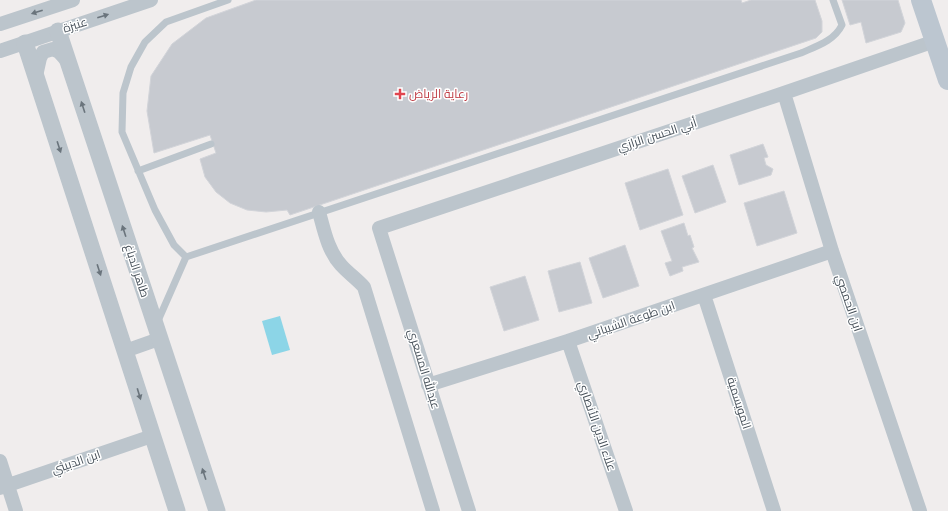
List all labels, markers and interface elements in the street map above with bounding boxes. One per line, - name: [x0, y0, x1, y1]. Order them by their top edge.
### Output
- one-way arrow: [30, 9, 42, 15]
- one-way arrow: [97, 13, 109, 19]
- street label: عنيزة: [61, 14, 89, 35]
- place label: رعاية الرياض: [409, 86, 468, 101]
- marker: رعاية الرياض: [394, 88, 406, 100]
- one-way arrow: [80, 101, 86, 113]
- street label: أبي الحسن الرازي: [615, 115, 699, 157]
- one-way arrow: [56, 141, 62, 153]
- one-way arrow: [121, 225, 127, 237]
- street label: طاهر الدباغ: [121, 242, 153, 300]
- one-way arrow: [96, 265, 102, 277]
- street label: ابن الحمصي: [830, 272, 866, 334]
- street label: ابن طوعة الشيباني: [585, 297, 678, 344]
- street label: عبدالله المسعري: [402, 327, 444, 412]
- street label: المويسمية: [724, 375, 755, 431]
- street label: علاء الدين الأنصاري: [572, 379, 620, 474]
- one-way arrow: [136, 388, 142, 400]
- street label: ابن الدبيثي: [49, 446, 103, 480]
- one-way arrow: [201, 468, 207, 480]

